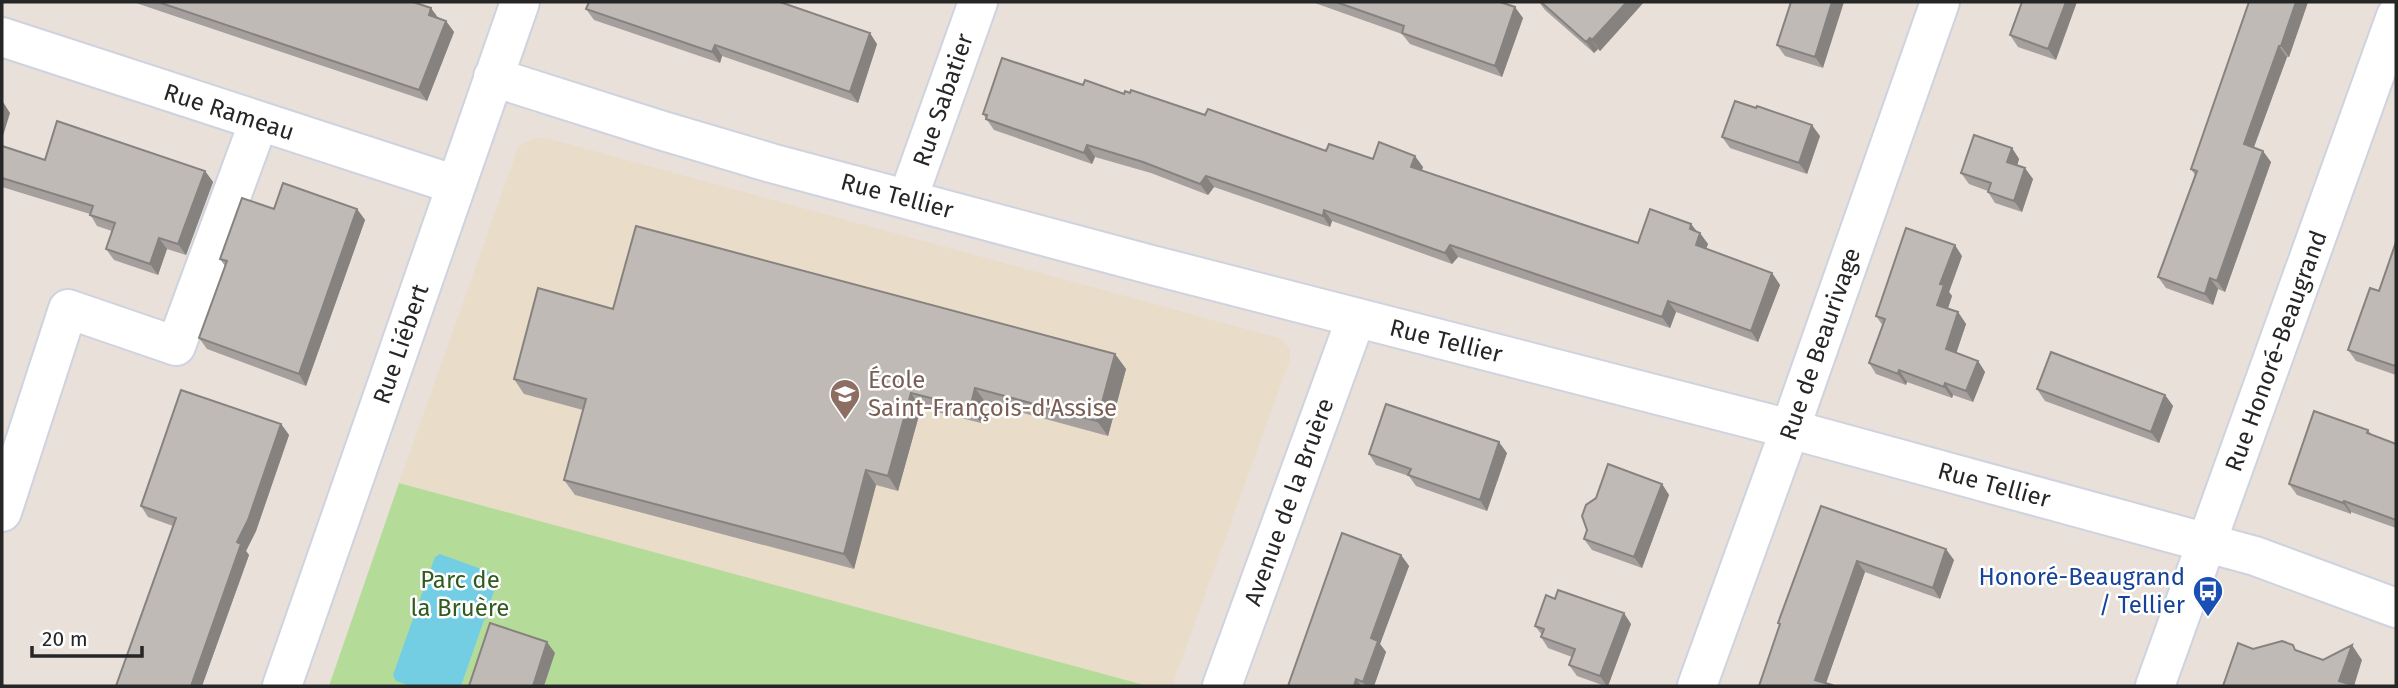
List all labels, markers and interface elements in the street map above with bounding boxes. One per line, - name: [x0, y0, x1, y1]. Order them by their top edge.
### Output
- street label: Rue Sabatier: [907, 29, 979, 170]
- street label: Rue Rameau: [160, 78, 298, 146]
- street label: Rue Tellier: [838, 168, 957, 225]
- street label: Rue Honoré-Beaugrand: [2219, 227, 2333, 475]
- street label: Rue de Beaurivage: [1774, 244, 1866, 444]
- street label: Rue Liébert: [367, 280, 435, 408]
- street label: Rue Tellier: [1387, 313, 1506, 369]
- place label: École Saint-François-d'Assise: [868, 365, 1117, 422]
- school or university icon: École Saint-François-d'Assise: [828, 377, 862, 421]
- street label: Avenue de la Bruère: [1238, 394, 1340, 610]
- street label: Rue Tellier: [1935, 457, 2054, 514]
- place label: Honoré-Beaugrand / Tellier: [1978, 563, 2186, 619]
- park label: Parc de la Bruère: [411, 566, 509, 622]
- bus stop icon: Honoré-Beaugrand / Tellier: [2191, 574, 2225, 618]
- scale bar: [32, 614, 142, 658]
- text: 20 m: [42, 626, 88, 652]

